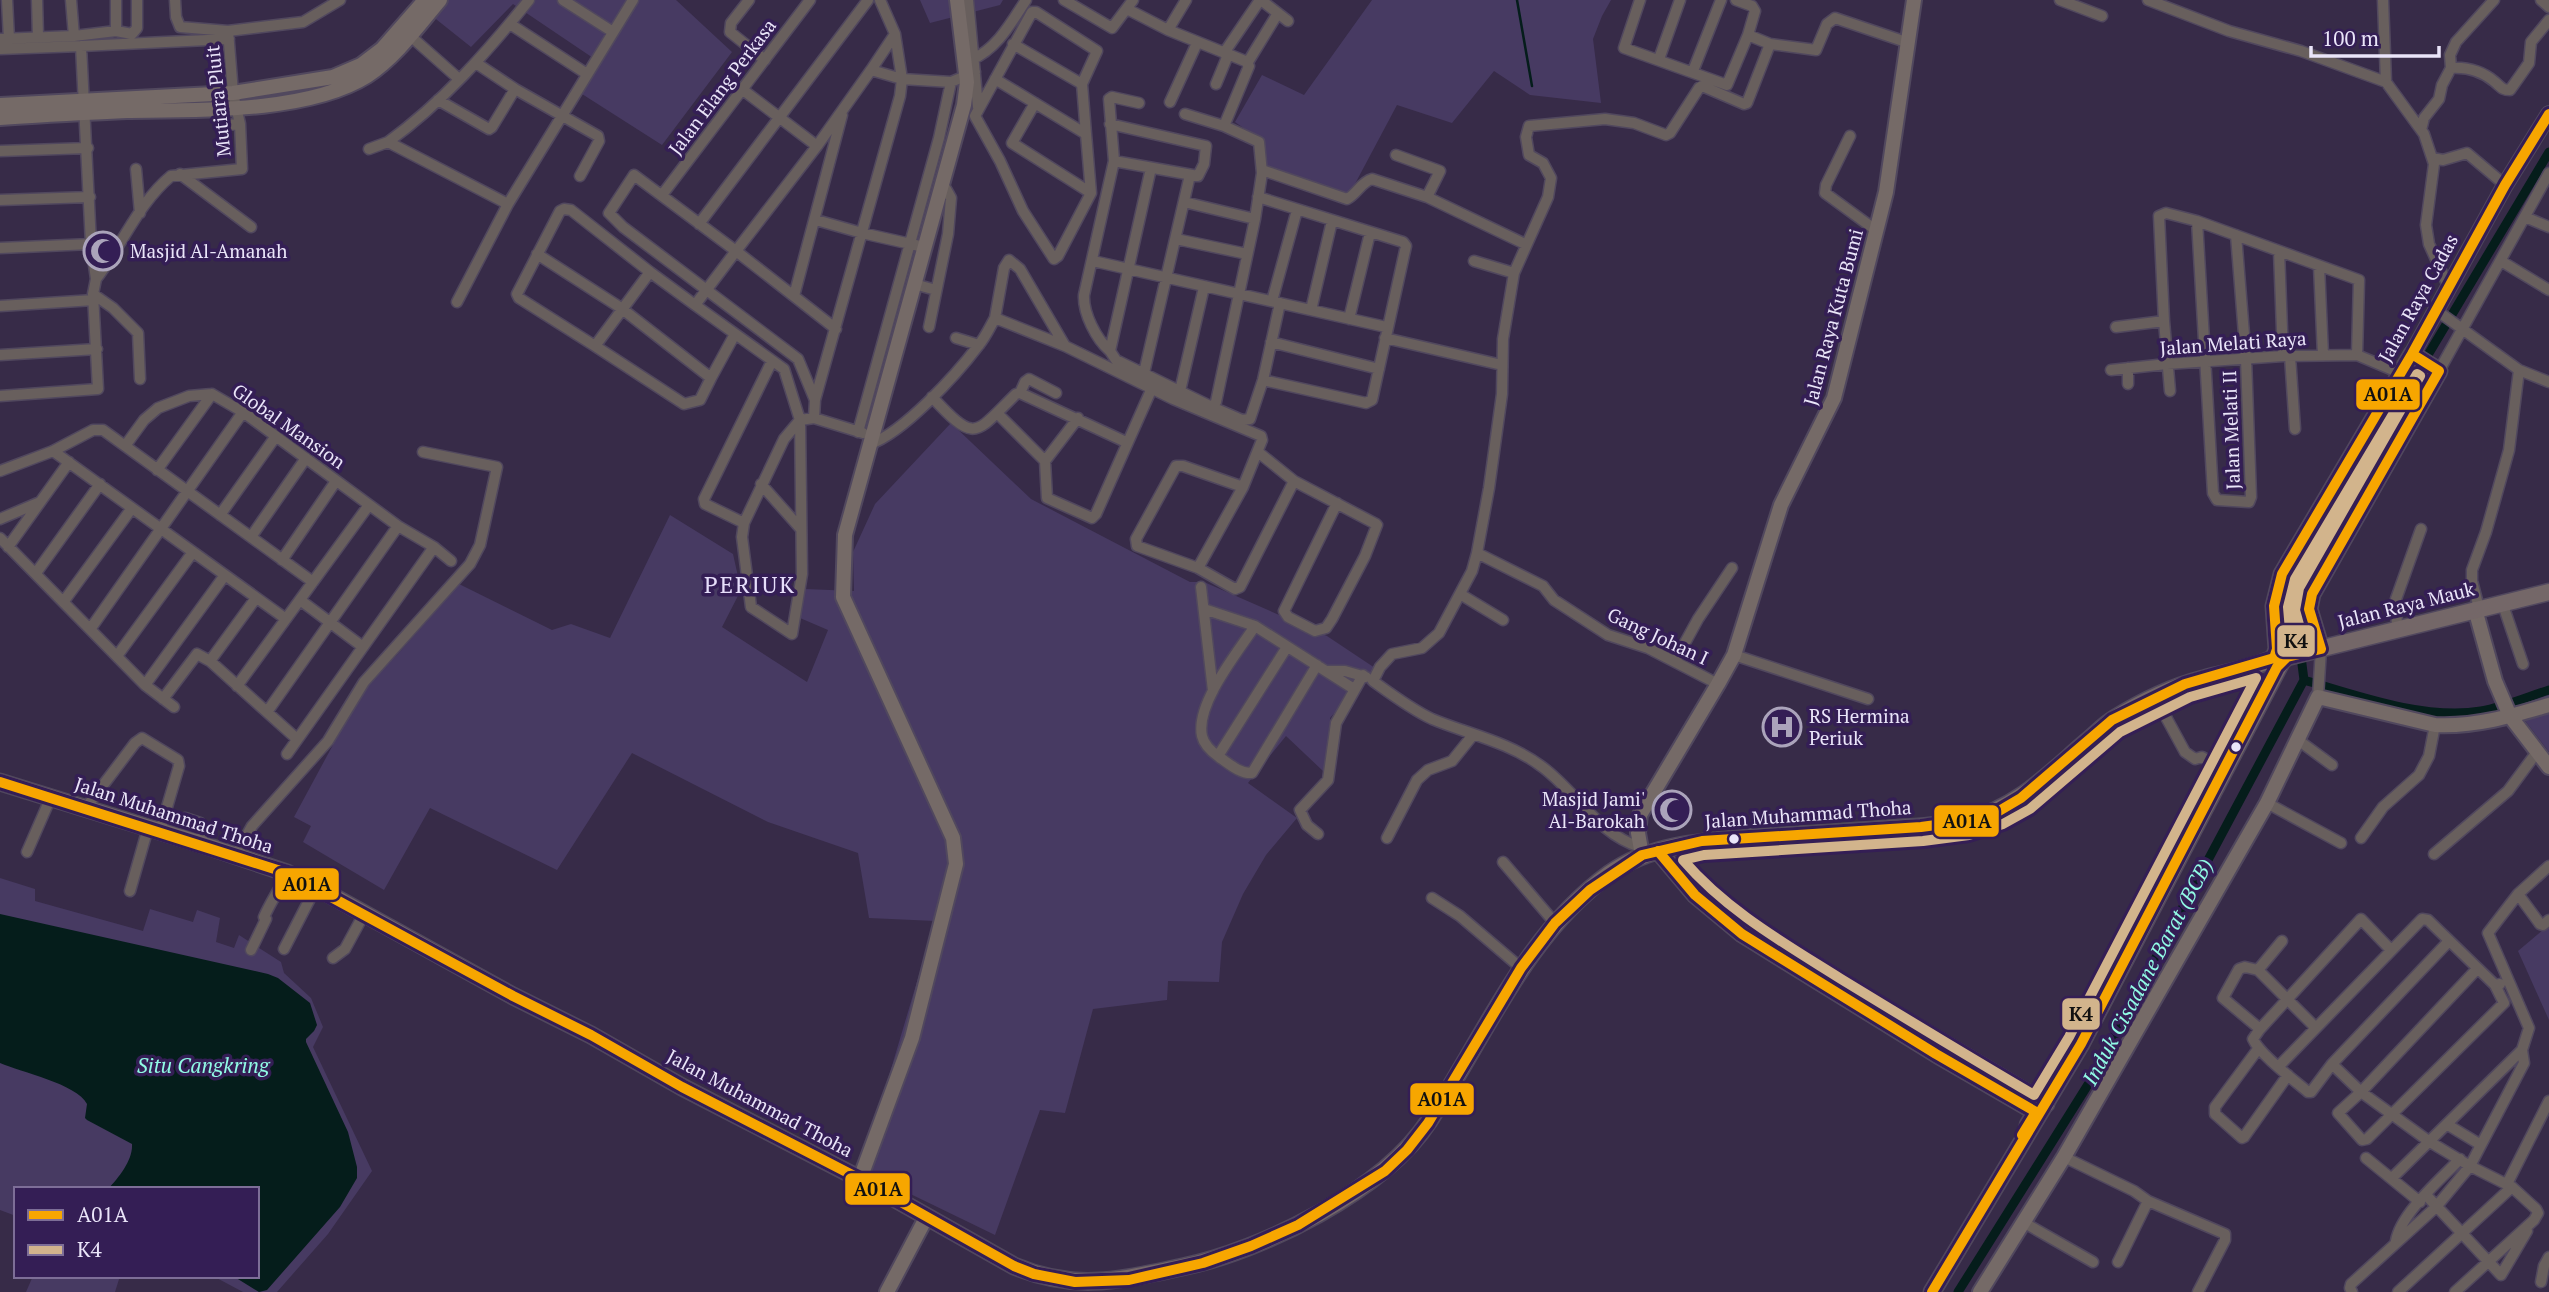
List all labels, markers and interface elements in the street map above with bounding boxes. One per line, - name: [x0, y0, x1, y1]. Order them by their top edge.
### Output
- street label: Jalan Elang Perkasa: [662, 13, 781, 160]
- scale bar: [2311, 14, 2439, 58]
- text: 100 m: [2322, 24, 2379, 52]
- street label: Mutiara Pluit: [199, 44, 236, 158]
- street label: Jalan Raya Kuta Bumi: [1797, 226, 1868, 408]
- street label: Jalan Raya Cadas: [2372, 229, 2463, 366]
- mosque icon: Masjid Al-Amanah: [82, 230, 124, 272]
- place label: Masjid Al-Amanah: [130, 238, 287, 263]
- street label: Jalan Melati Raya: [2159, 325, 2308, 360]
- street label: Jalan Melati II: [2216, 370, 2245, 490]
- street label: Global Mansion: [228, 377, 351, 474]
- line badge: A01A: [2355, 378, 2421, 411]
- text: A01A: [2363, 381, 2413, 406]
- district label: PERIUK: [704, 569, 796, 600]
- street label: Jalan Raya Mauk: [2335, 575, 2477, 634]
- street label: Gang Johan I: [1604, 601, 1713, 670]
- line badge: K4: [2276, 624, 2316, 658]
- text: K4: [2284, 628, 2308, 653]
- place label: RS Hermina Periuk: [1809, 703, 1910, 750]
- hospital icon: RS Hermina Periuk: [1761, 706, 1803, 748]
- unlabelled marker: [2229, 740, 2243, 754]
- street label: Jalan Muhammad Thoha: [72, 771, 277, 859]
- place label: Masjid Jami' Al-Barokah: [1542, 786, 1645, 833]
- mosque icon: Masjid Jami' Al-Barokah: [1651, 789, 1693, 831]
- street label: Jalan Muhammad Thoha: [1704, 794, 1913, 833]
- line badge: A01A: [1933, 804, 2000, 838]
- text: A01A: [1942, 808, 1992, 833]
- unlabelled marker: [1727, 832, 1741, 846]
- water label: Induk Cisadane Barat (BCB): [2075, 853, 2219, 1091]
- line badge: A01A: [274, 867, 340, 901]
- text: A01A: [282, 871, 332, 896]
- line badge: K4: [2061, 997, 2101, 1031]
- text: K4: [2069, 1001, 2093, 1026]
- street label: Jalan Muhammad Thoha: [663, 1043, 858, 1162]
- water label: Situ Cangkring: [137, 1051, 271, 1079]
- line badge: A01A: [1409, 1082, 1475, 1116]
- text: A01A: [1417, 1086, 1467, 1111]
- line badge: A01A: [844, 1172, 911, 1206]
- text: A01A: [853, 1176, 903, 1201]
- legend: [14, 1187, 259, 1278]
- text: A01A: [77, 1200, 129, 1228]
- text: K4: [77, 1235, 103, 1263]

